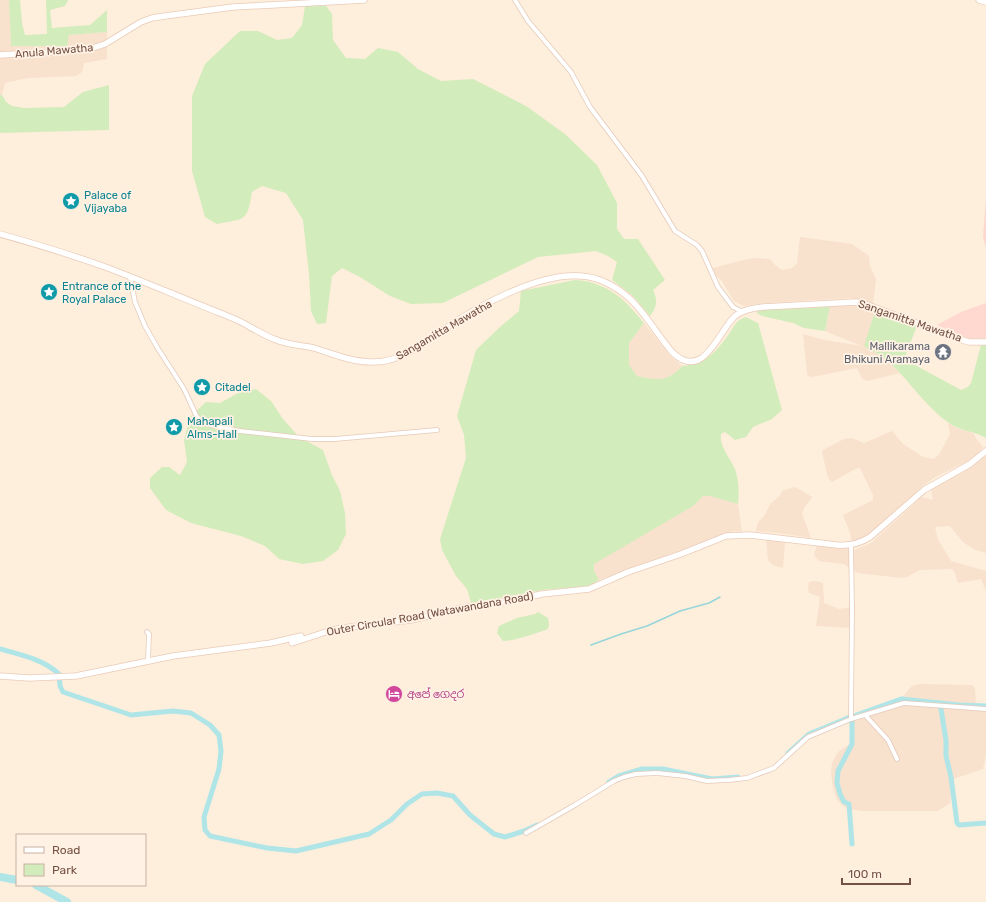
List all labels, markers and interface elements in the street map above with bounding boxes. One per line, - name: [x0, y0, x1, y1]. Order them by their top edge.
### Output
- street label: Anula Mawatha: [14, 41, 94, 61]
- place label: Palace of Vijayaba: [84, 189, 132, 215]
- place icon: Palace of Vijayaba: [61, 191, 81, 211]
- place label: Entrance of the Royal Palace: [62, 280, 141, 306]
- place icon: Entrance of the Royal Palace: [39, 282, 59, 302]
- street label: Sangamitta Mawatha: [394, 297, 494, 363]
- street label: Sangamitta Mawatha: [857, 297, 963, 345]
- place label: Mallikarama Bhikuni Aramaya: [844, 340, 930, 366]
- temple icon: Mallikarama Bhikuni Aramaya: [933, 342, 953, 362]
- place icon: Citadel: [192, 377, 212, 397]
- place label: Citadel: [215, 381, 251, 394]
- place label: Mahapali Alms-Hall: [187, 415, 237, 441]
- place icon: Mahapali Alms-Hall: [164, 417, 184, 437]
- street label: Outer Circular Road (Watawandana Road): [325, 589, 535, 639]
- hotel icon: අපේ ගෙදර: [384, 684, 404, 704]
- place label: අපේ ගෙදර: [407, 687, 464, 701]
- legend: [16, 834, 146, 886]
- text: Road: [52, 843, 80, 857]
- scale bar: [842, 860, 910, 886]
- text: Park: [52, 863, 78, 877]
- text: 100 m: [848, 867, 882, 881]

